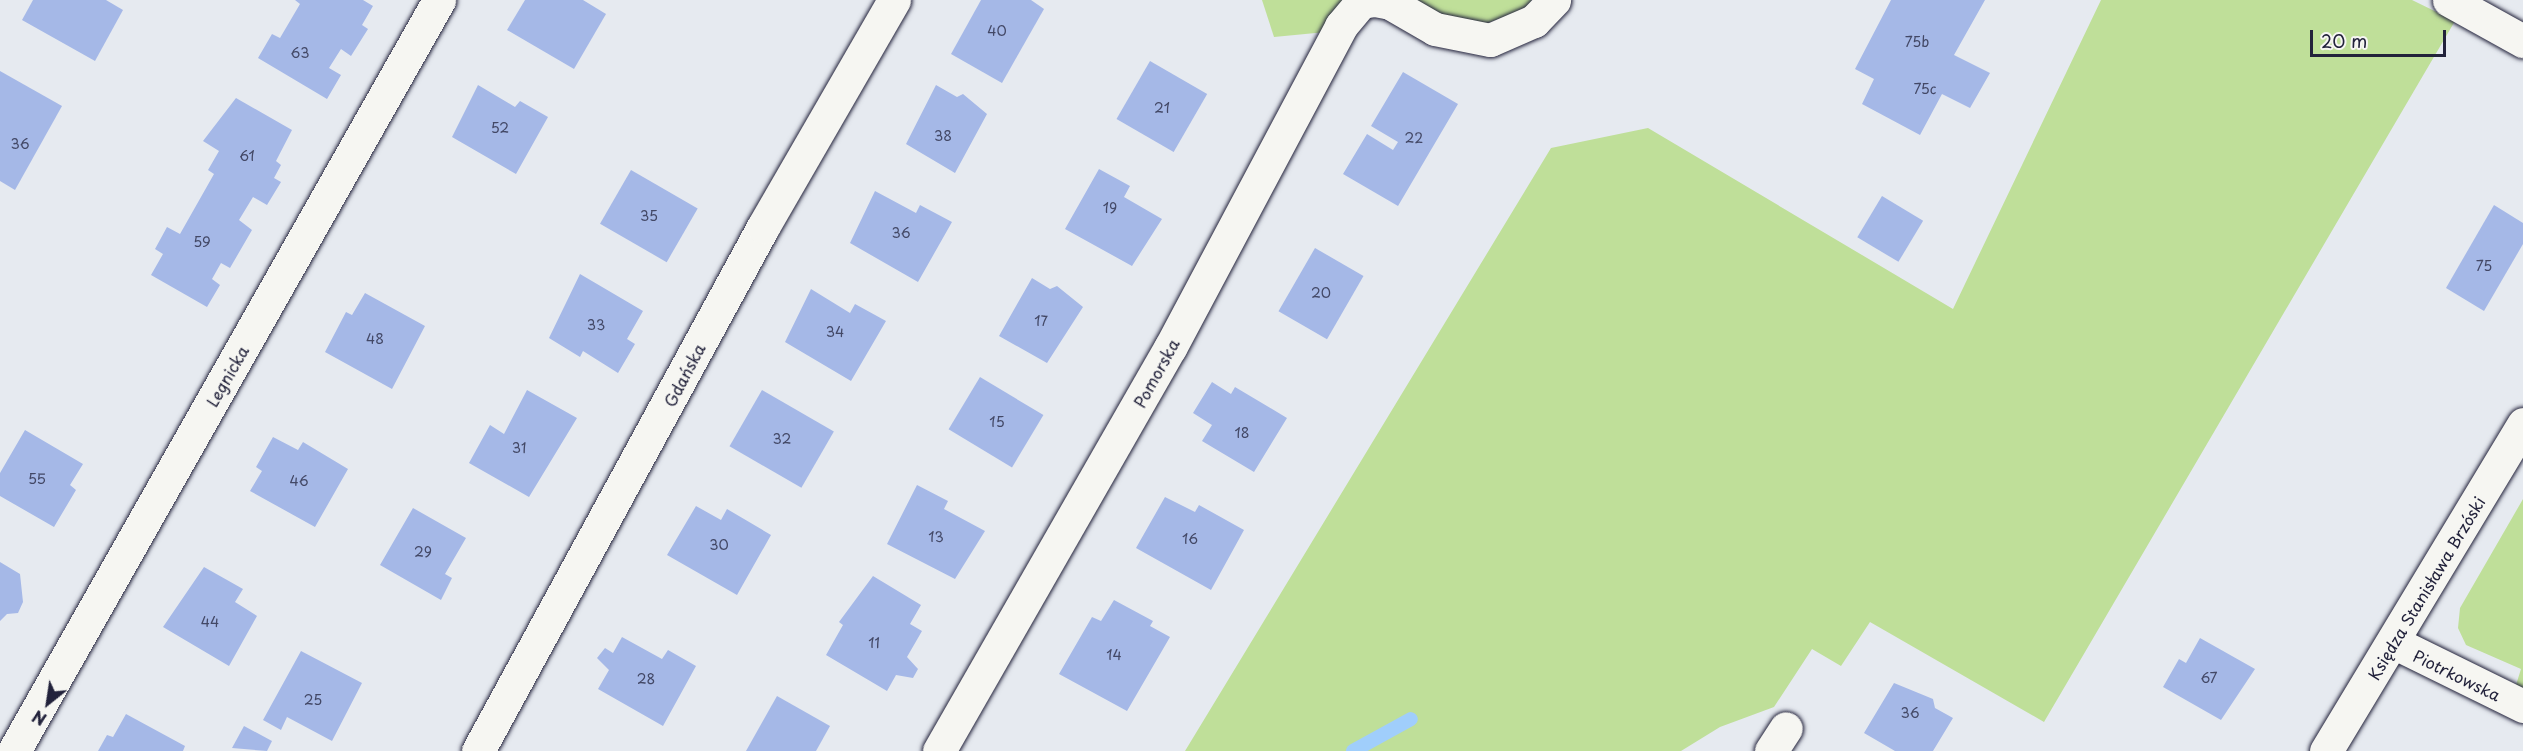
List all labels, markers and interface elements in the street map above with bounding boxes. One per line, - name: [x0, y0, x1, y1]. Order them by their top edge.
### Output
- scale bar: [2313, 18, 2450, 56]
- house number: 40: [987, 23, 1007, 39]
- text: 20 m: [2321, 27, 2367, 54]
- house number: 75b: [1905, 34, 1929, 50]
- house number: 63: [291, 45, 309, 61]
- house number: 75c: [1914, 81, 1936, 97]
- house number: 21: [1154, 100, 1170, 116]
- house number: 52: [491, 120, 509, 136]
- house number: 38: [934, 128, 952, 144]
- house number: 22: [1405, 130, 1423, 146]
- house number: 36: [10, 136, 30, 152]
- house number: 61: [239, 148, 255, 164]
- house number: 19: [1103, 200, 1117, 216]
- house number: 35: [640, 208, 658, 224]
- house number: 36: [891, 225, 911, 241]
- house number: 59: [193, 234, 211, 250]
- house number: 75: [2476, 258, 2492, 274]
- house number: 20: [1311, 285, 1331, 301]
- house number: 17: [1034, 313, 1048, 329]
- house number: 33: [587, 317, 605, 333]
- house number: 34: [826, 324, 844, 340]
- house number: 48: [366, 331, 384, 347]
- street label: Pomorska: [1129, 335, 1183, 411]
- street label: Gdańska: [659, 340, 709, 410]
- street label: Legnicka: [202, 342, 252, 410]
- house number: 15: [989, 414, 1005, 430]
- house number: 18: [1234, 425, 1250, 441]
- house number: 32: [773, 431, 791, 447]
- house number: 31: [512, 440, 526, 456]
- house number: 55: [28, 471, 46, 487]
- house number: 46: [289, 473, 309, 489]
- street label: Księdza Stanisława Brzóski: [2363, 493, 2489, 683]
- house number: 13: [928, 529, 944, 545]
- house number: 16: [1182, 531, 1198, 547]
- house number: 30: [709, 537, 729, 553]
- house number: 29: [414, 544, 432, 560]
- house number: 44: [201, 614, 219, 630]
- house number: 11: [868, 635, 880, 651]
- street label: Piotrkowska: [2410, 646, 2504, 704]
- house number: 14: [1106, 647, 1122, 663]
- house number: 67: [2200, 670, 2218, 686]
- house number: 28: [637, 671, 655, 687]
- north arrow: [18, 673, 78, 733]
- house number: 25: [304, 692, 322, 708]
- text: N: [28, 705, 50, 732]
- house number: 36: [1900, 705, 1920, 721]

